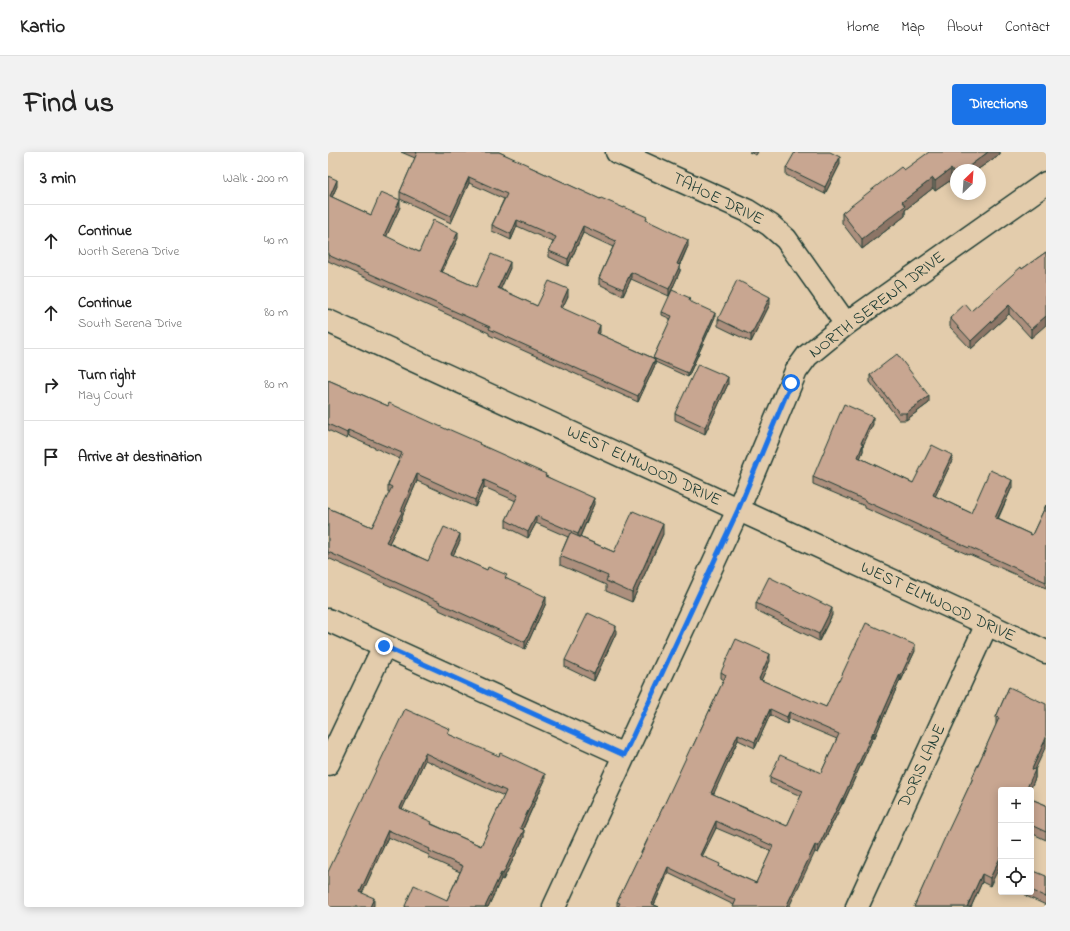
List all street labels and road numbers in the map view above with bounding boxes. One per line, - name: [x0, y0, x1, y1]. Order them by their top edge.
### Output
- street label: TAHOE DRIVE: [668, 166, 768, 232]
- street label: NORTH SERENA DRIVE: [804, 245, 950, 365]
- street label: WEST ELMWOOD DRIVE: [562, 419, 726, 513]
- street label: WEST ELMWOOD DRIVE: [856, 555, 1020, 649]
- street label: DORIS LANE: [891, 720, 952, 813]

